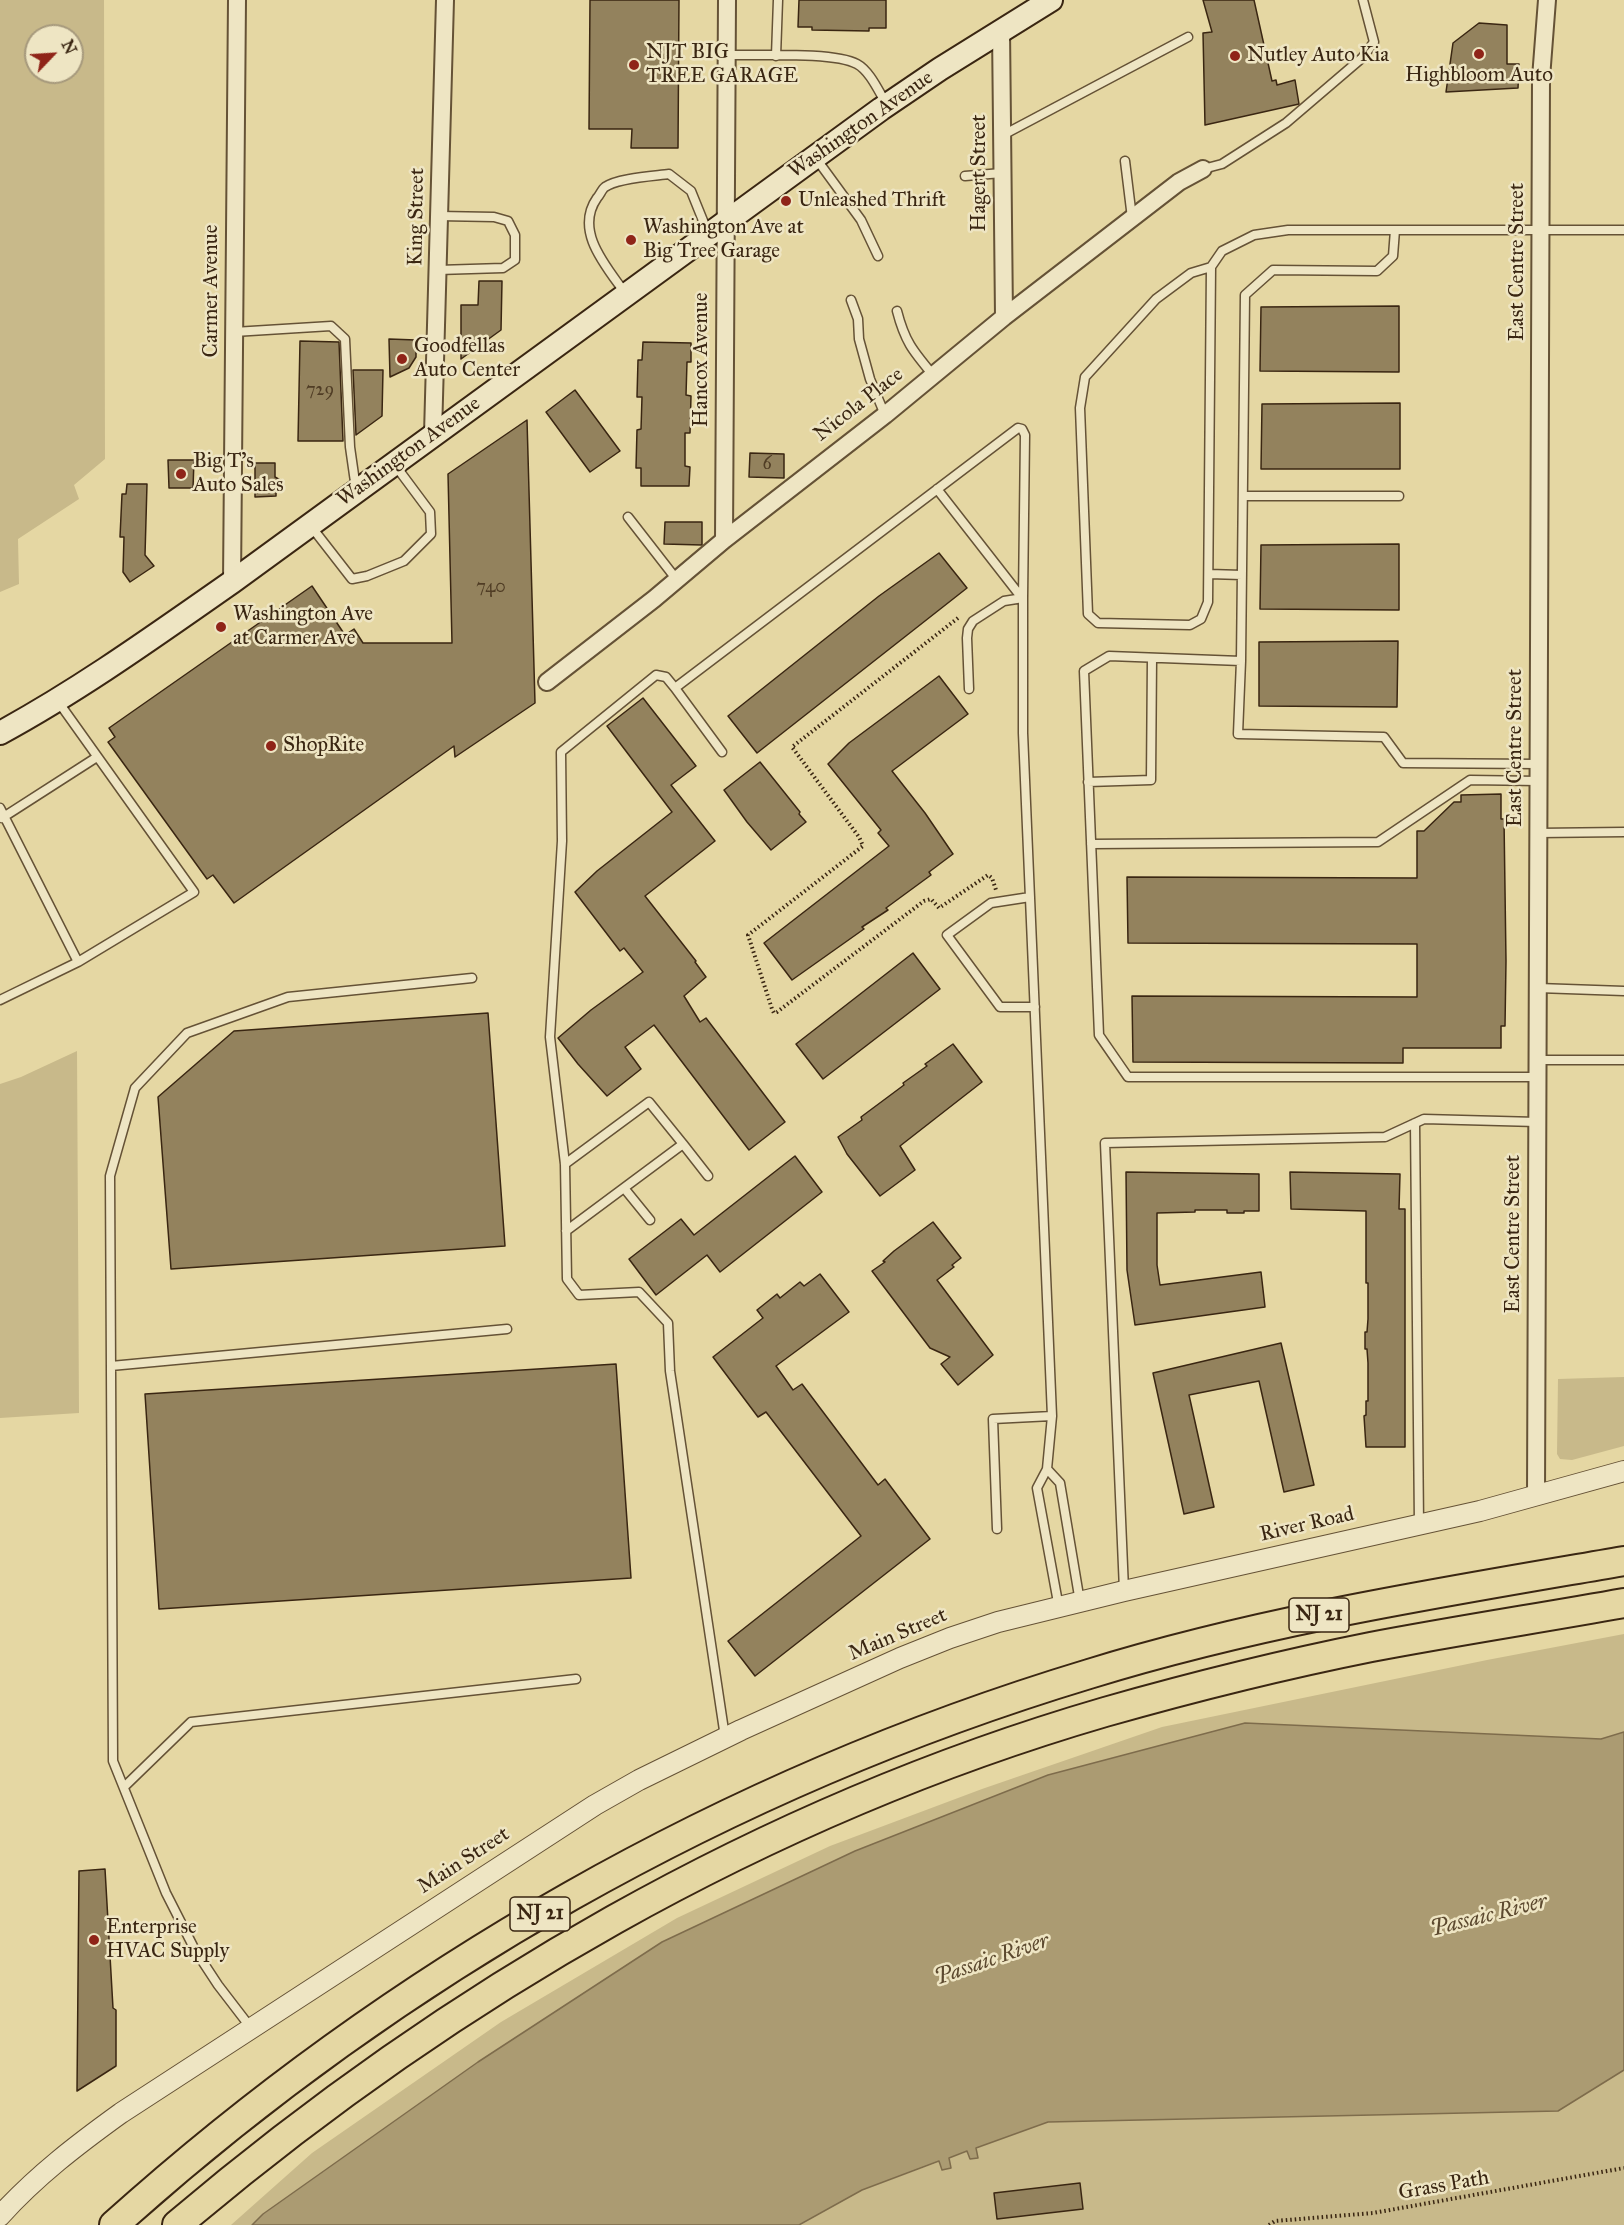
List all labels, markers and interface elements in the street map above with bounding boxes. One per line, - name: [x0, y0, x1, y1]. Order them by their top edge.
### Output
- north arrow: [24, 24, 84, 84]
- text: N: [57, 37, 80, 57]
- place label: NJT BIG TREE GARAGE: [646, 40, 798, 90]
- place label: Nutley Auto Kia: [1247, 43, 1389, 69]
- marker: Highbloom Auto: [1472, 47, 1486, 61]
- marker: Nutley Auto Kia: [1228, 49, 1242, 63]
- marker: NJT BIG TREE GARAGE: [627, 58, 641, 72]
- place label: Highbloom Auto: [1405, 63, 1553, 89]
- street label: Washington Avenue: [784, 66, 938, 184]
- street label: Hagert Street: [967, 114, 993, 232]
- street label: King Street: [404, 168, 430, 266]
- street label: East Centre Street: [1505, 183, 1531, 341]
- place label: Unleashed Thrift: [798, 188, 946, 214]
- marker: Unleashed Thrift: [779, 194, 793, 208]
- place label: Washington Ave at Big Tree Garage: [643, 215, 804, 265]
- street label: Carmer Avenue: [199, 225, 225, 357]
- marker: Washington Ave at Big Tree Garage: [624, 233, 638, 247]
- street label: Hancox Avenue: [689, 293, 715, 427]
- place label: Goodfellas Auto Center: [414, 334, 520, 384]
- marker: Goodfellas Auto Center: [395, 352, 409, 366]
- street label: Nicola Place: [809, 362, 909, 448]
- house number: 729: [306, 380, 334, 402]
- street label: Washington Avenue: [332, 392, 486, 512]
- place label: Big T's Auto Sales: [193, 449, 284, 499]
- house number: 6: [762, 454, 772, 476]
- marker: Big T's Auto Sales: [174, 467, 188, 481]
- house number: 740: [476, 577, 506, 599]
- place label: Washington Ave at Carmer Ave: [233, 602, 373, 652]
- marker: Washington Ave at Carmer Ave: [214, 620, 228, 634]
- street label: East Centre Street: [1503, 669, 1529, 827]
- place label: ShopRite: [283, 733, 364, 759]
- marker: ShopRite: [264, 739, 278, 753]
- street label: East Centre Street: [1501, 1155, 1527, 1313]
- street label: River Road: [1257, 1502, 1357, 1548]
- road number: NJ 21: [1289, 1598, 1349, 1632]
- street label: Main Street: [845, 1603, 951, 1667]
- street label: Main Street: [413, 1822, 515, 1900]
- water label: Passaic River: [1428, 1889, 1550, 1943]
- road number: NJ 21: [510, 1897, 570, 1931]
- place label: Enterprise HVAC Supply: [106, 1915, 229, 1965]
- water label: Passaic River: [931, 1928, 1053, 1992]
- marker: Enterprise HVAC Supply: [87, 1933, 101, 1947]
- street label: Grass Path: [1397, 2166, 1491, 2206]

